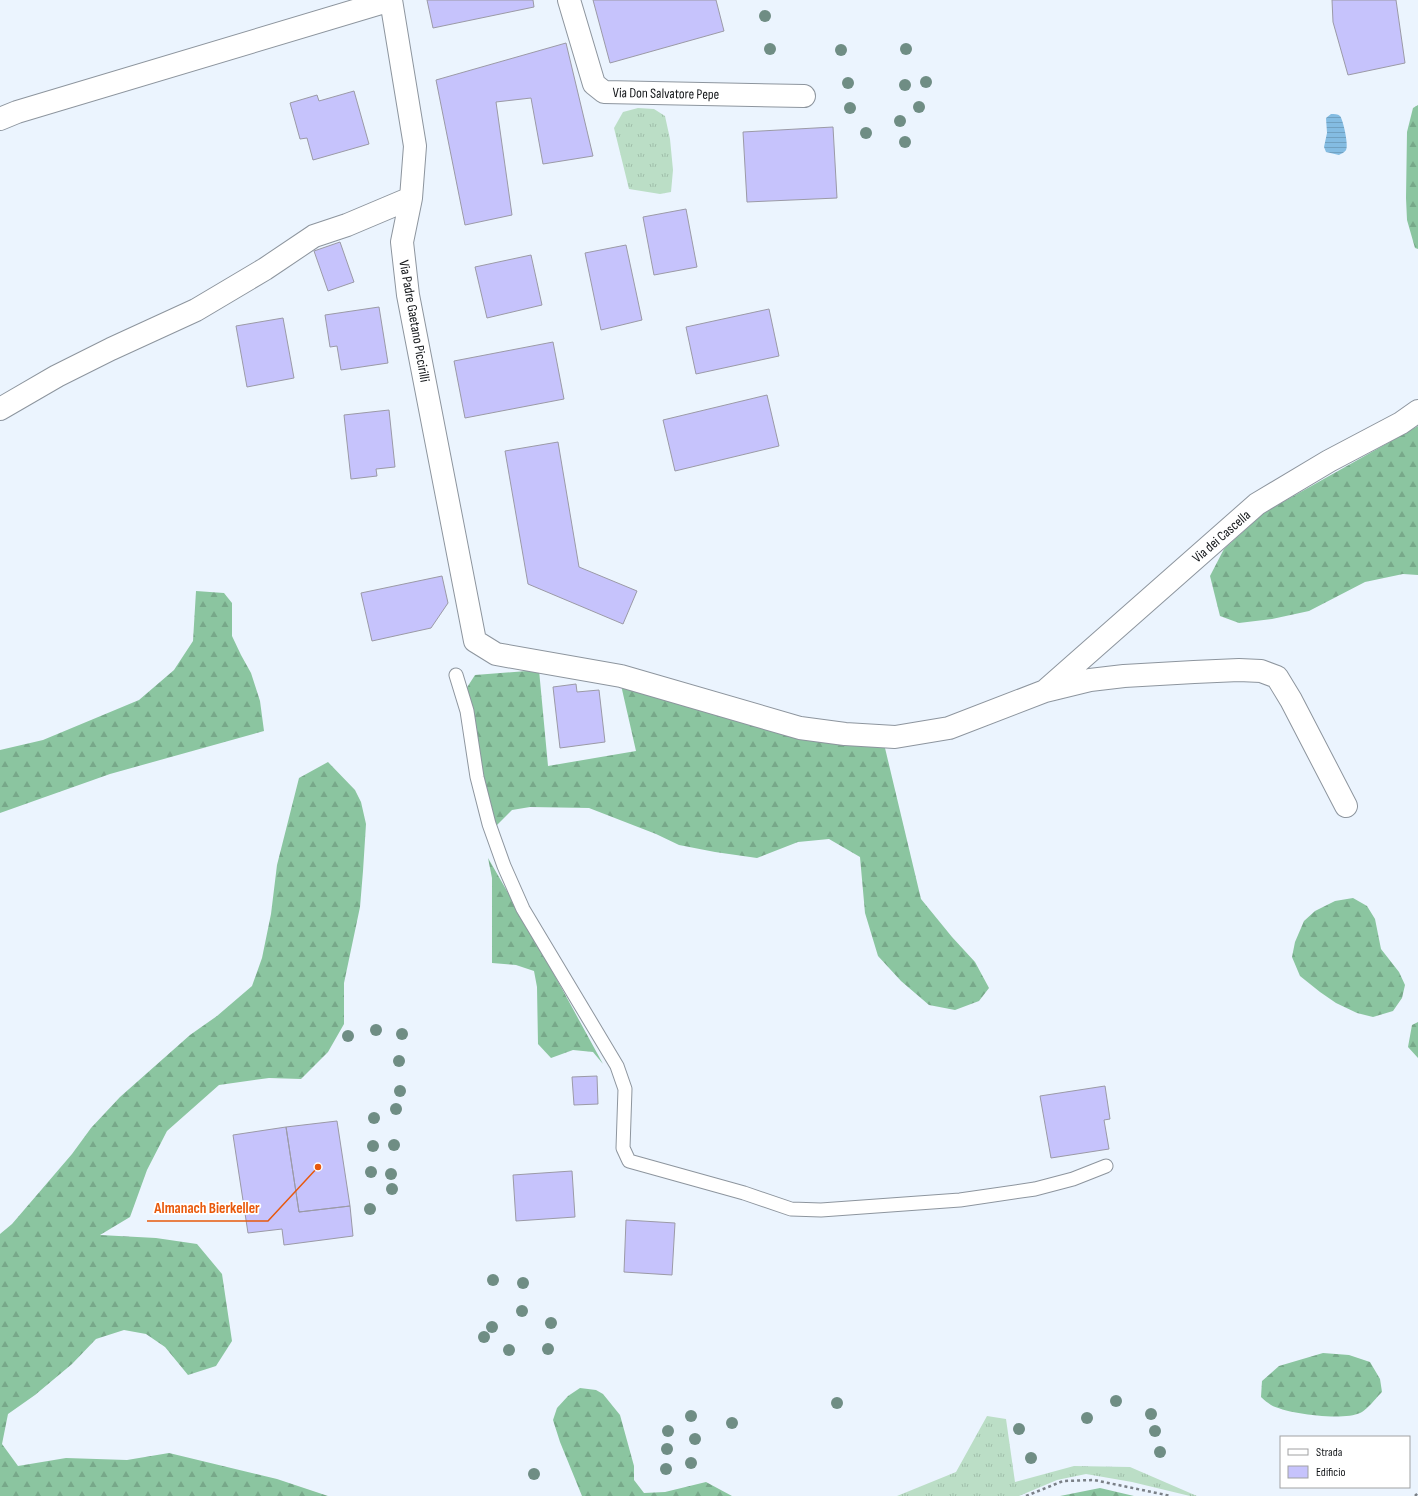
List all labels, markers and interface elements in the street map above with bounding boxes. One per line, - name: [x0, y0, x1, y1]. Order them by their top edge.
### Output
- street label: Via Don Salvatore Pepe: [613, 84, 719, 103]
- street label: Via Padre Gaetano Piccirilli: [395, 259, 434, 383]
- street label: Via dei Cascella: [1189, 506, 1254, 566]
- callout: Almanach Bierkeller: [147, 1194, 268, 1221]
- text: Almanach Bierkeller: [153, 1199, 260, 1218]
- legend: [1280, 1436, 1410, 1488]
- text: Strada: [1316, 1445, 1343, 1460]
- text: Edificio: [1316, 1465, 1345, 1480]

